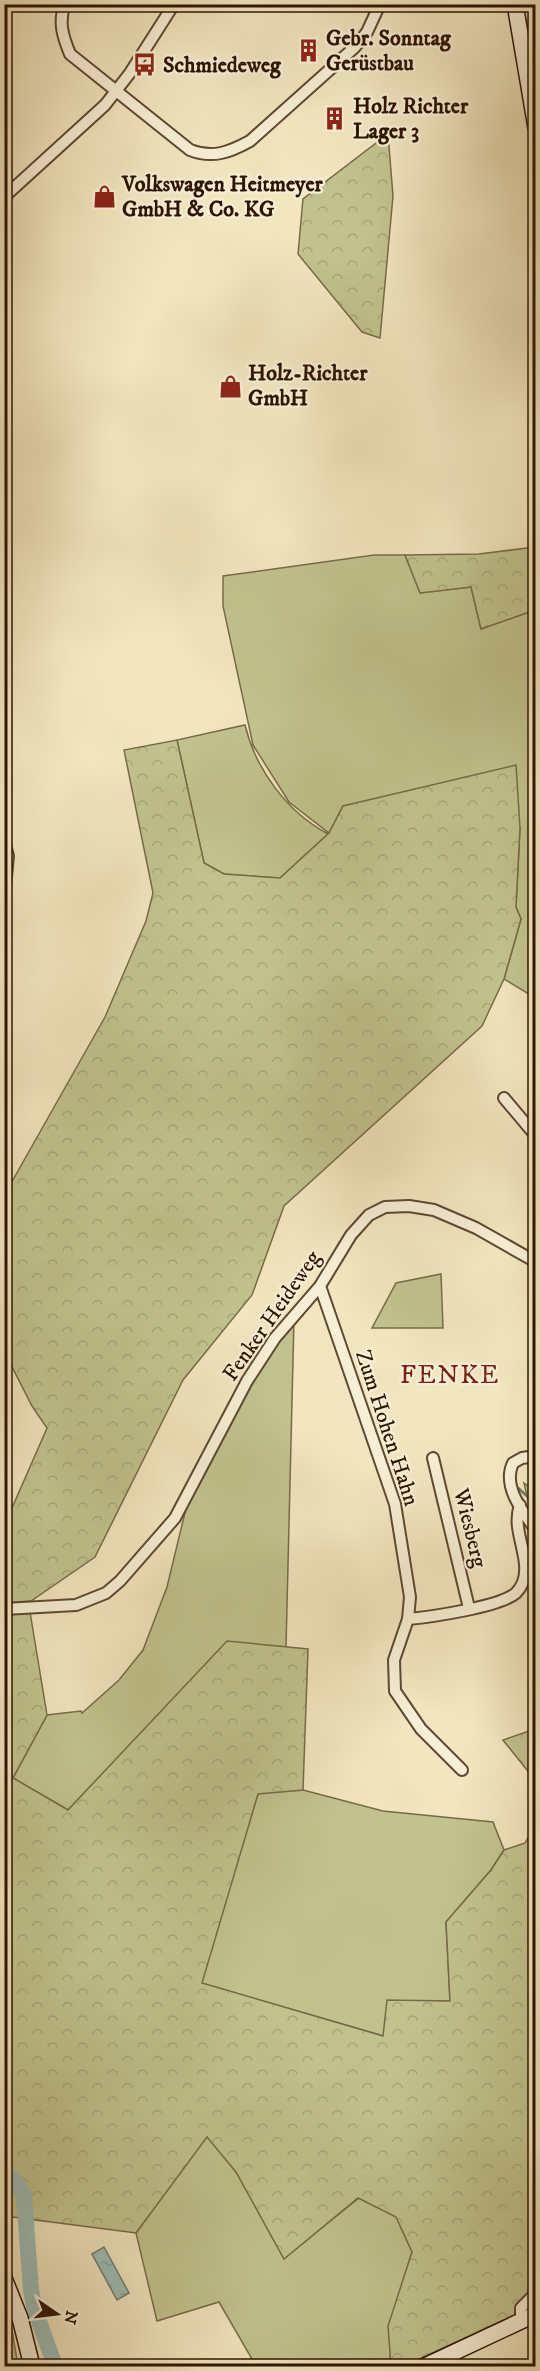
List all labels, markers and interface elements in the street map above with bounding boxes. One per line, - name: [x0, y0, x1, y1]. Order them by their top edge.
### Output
- place label: Gebr. Sonntag Gerüstbau: [326, 25, 452, 77]
- building icon: Gebr. Sonntag Gerüstbau: [295, 38, 321, 64]
- bus stop icon: Schmiedeweg: [132, 52, 158, 78]
- place label: Schmiedeweg: [163, 52, 282, 79]
- place label: Holz Richter Lager 3: [353, 93, 469, 145]
- building icon: Holz Richter Lager 3: [322, 106, 348, 132]
- place label: Volkswagen Heitmeyer GmbH & Co. KG: [121, 171, 324, 223]
- shop icon: Volkswagen Heitmeyer GmbH & Co. KG: [91, 184, 117, 210]
- place label: Holz-Richter GmbH: [248, 360, 368, 412]
- shop icon: Holz-Richter GmbH: [217, 373, 243, 399]
- street label: Fenker Heideweg: [217, 1245, 327, 1386]
- street label: Zum Hohen Hahn: [349, 1347, 425, 1510]
- district label: FENKE: [400, 1359, 500, 1392]
- street label: Wiesberg: [447, 1485, 493, 1571]
- north arrow: [27, 2284, 87, 2344]
- text: N: [59, 2309, 82, 2326]

